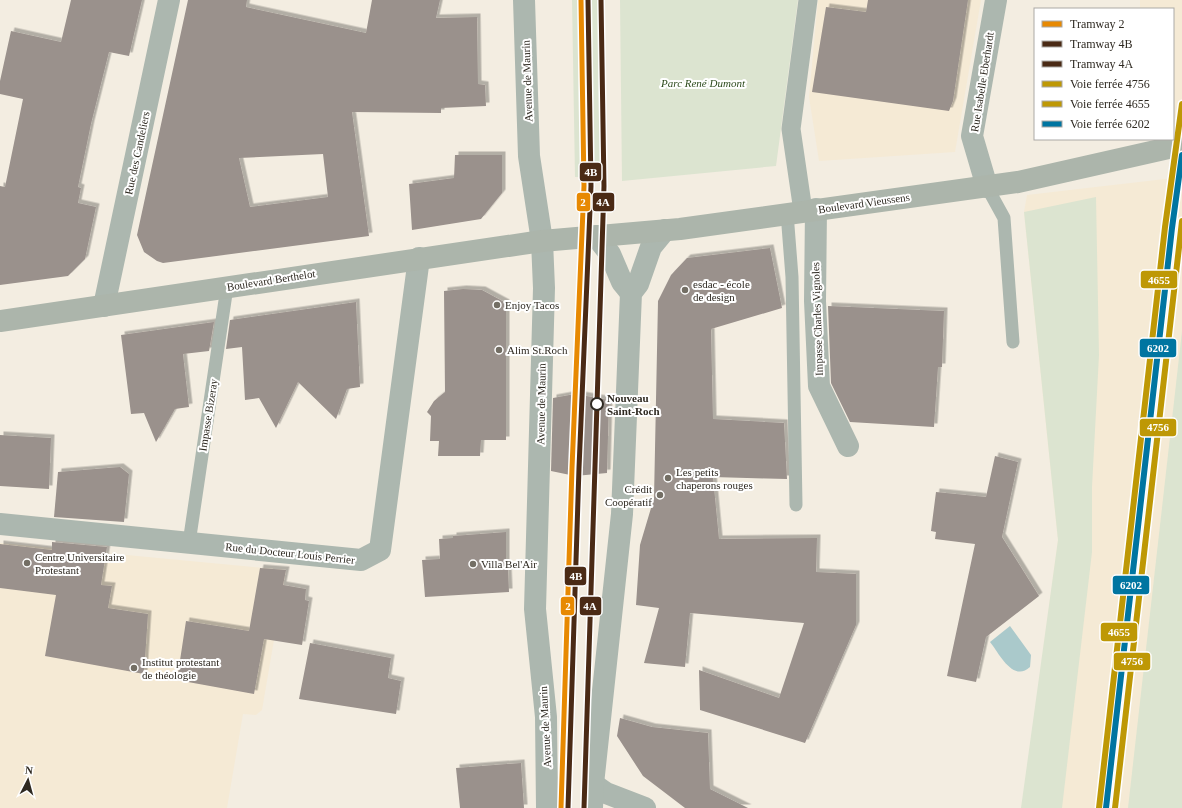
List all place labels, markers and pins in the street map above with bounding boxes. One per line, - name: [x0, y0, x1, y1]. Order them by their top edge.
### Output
- place label: esdac - école de design: [693, 278, 750, 303]
- marker: esdac - école de design: [680, 285, 690, 295]
- place label: Enjoy Tacos: [505, 299, 559, 311]
- marker: Enjoy Tacos: [492, 300, 502, 310]
- place label: Alim St.Roch: [507, 344, 568, 356]
- marker: Alim St.Roch: [494, 345, 504, 355]
- place label: Nouveau Saint-Roch: [607, 392, 660, 417]
- marker: Nouveau Saint-Roch: [590, 397, 604, 411]
- place label: Les petits chaperons rouges: [676, 466, 753, 491]
- marker: Les petits chaperons rouges: [663, 473, 673, 483]
- place label: Crédit Coopératif: [605, 483, 652, 508]
- marker: Crédit Coopératif: [655, 490, 665, 500]
- place label: Centre Universitaire Protestant: [35, 551, 125, 576]
- marker: Centre Universitaire Protestant: [22, 558, 32, 568]
- place label: Villa Bel'Air: [481, 558, 537, 570]
- marker: Villa Bel'Air: [468, 559, 478, 569]
- place label: Institut protestant de théologie: [142, 656, 219, 681]
- marker: Institut protestant de théologie: [129, 663, 139, 673]

